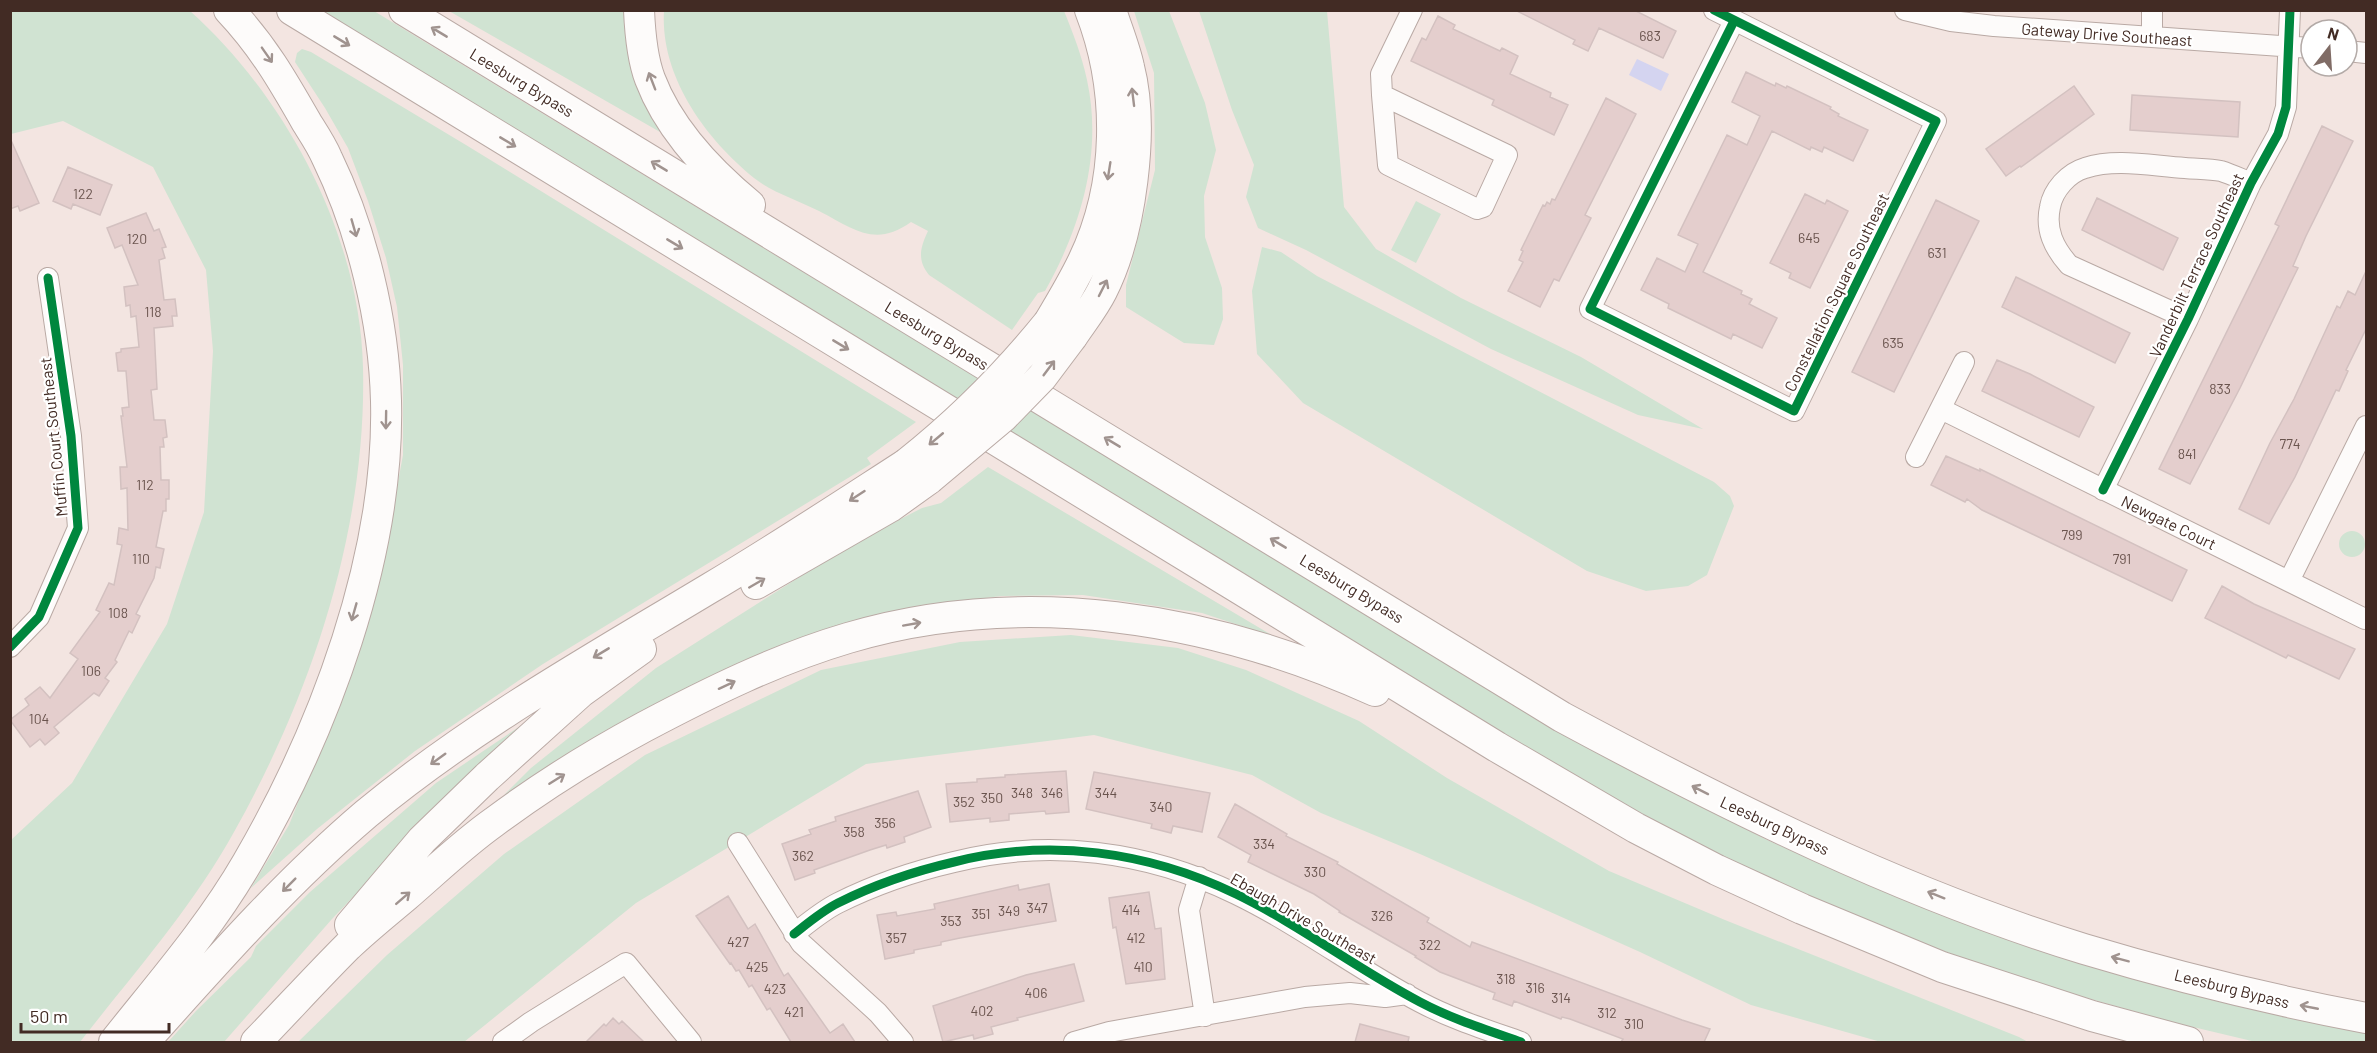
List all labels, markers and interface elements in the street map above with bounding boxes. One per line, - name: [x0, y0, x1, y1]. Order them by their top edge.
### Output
- north arrow: [2299, 18, 2359, 78]
- street label: Gateway Drive Southeast: [2021, 19, 2193, 49]
- text: N: [2326, 23, 2341, 44]
- one-way arrow: [431, 25, 448, 37]
- house number: 683: [1639, 27, 1661, 44]
- one-way arrow: [333, 35, 350, 47]
- street label: Leesburg Bypass: [467, 44, 577, 120]
- one-way arrow: [261, 47, 273, 63]
- one-way arrow: [646, 72, 657, 90]
- one-way arrow: [1128, 88, 1139, 108]
- one-way arrow: [499, 136, 516, 148]
- one-way arrow: [651, 159, 668, 171]
- one-way arrow: [1103, 161, 1114, 180]
- street label: Vanderbilt Terrace Southeast: [2145, 170, 2247, 360]
- house number: 122: [73, 185, 93, 202]
- street label: Constellation Square Southeast: [1780, 190, 1892, 394]
- one-way arrow: [349, 219, 360, 238]
- house number: 645: [1798, 229, 1820, 246]
- house number: 120: [127, 230, 147, 247]
- one-way arrow: [666, 238, 683, 250]
- house number: 631: [1927, 244, 1947, 261]
- one-way arrow: [1098, 279, 1110, 297]
- street label: Leesburg Bypass: [882, 297, 992, 373]
- house number: 118: [144, 303, 162, 320]
- house number: 635: [1882, 334, 1904, 351]
- one-way arrow: [832, 340, 849, 352]
- street label: Muffin Court Southeast: [35, 356, 71, 518]
- one-way arrow: [1042, 360, 1055, 376]
- house number: 833: [2209, 380, 2231, 397]
- one-way arrow: [380, 409, 391, 429]
- one-way arrow: [928, 433, 944, 446]
- one-way arrow: [1104, 435, 1121, 447]
- house number: 774: [2280, 435, 2300, 452]
- house number: 841: [2178, 445, 2196, 462]
- house number: 112: [136, 476, 154, 493]
- one-way arrow: [849, 490, 866, 502]
- street label: Newgate Court: [2118, 491, 2220, 553]
- house number: 799: [2061, 526, 2083, 543]
- one-way arrow: [1270, 537, 1287, 549]
- house number: 110: [132, 550, 150, 567]
- street label: Leesburg Bypass: [1297, 550, 1407, 626]
- house number: 791: [2113, 550, 2131, 567]
- one-way arrow: [748, 577, 765, 589]
- one-way arrow: [348, 602, 359, 621]
- house number: 108: [108, 604, 128, 621]
- one-way arrow: [901, 618, 921, 629]
- one-way arrow: [593, 647, 610, 659]
- house number: 106: [81, 662, 101, 679]
- one-way arrow: [718, 679, 736, 691]
- house number: 104: [29, 710, 49, 727]
- one-way arrow: [430, 753, 446, 765]
- one-way arrow: [548, 773, 565, 785]
- house number: 348: [1011, 784, 1033, 801]
- house number: 346: [1041, 784, 1063, 801]
- house number: 344: [1095, 784, 1117, 801]
- one-way arrow: [1692, 784, 1710, 796]
- house number: 350: [981, 789, 1003, 806]
- street label: Leesburg Bypass: [1718, 791, 1832, 859]
- house number: 352: [953, 793, 975, 810]
- house number: 340: [1150, 798, 1172, 815]
- house number: 356: [874, 814, 896, 831]
- house number: 358: [843, 823, 865, 840]
- house number: 334: [1253, 835, 1275, 852]
- house number: 362: [792, 847, 814, 864]
- house number: 330: [1304, 863, 1326, 880]
- street label: Ebaugh Drive Southeast: [1228, 868, 1380, 968]
- one-way arrow: [282, 878, 297, 893]
- one-way arrow: [1927, 889, 1946, 900]
- one-way arrow: [395, 892, 411, 905]
- house number: 347: [1026, 899, 1048, 916]
- house number: 414: [1121, 901, 1141, 918]
- house number: 349: [998, 902, 1020, 919]
- house number: 351: [972, 905, 990, 922]
- house number: 326: [1371, 907, 1393, 924]
- house number: 353: [940, 912, 962, 929]
- house number: 357: [885, 929, 907, 946]
- house number: 412: [1127, 929, 1145, 946]
- house number: 427: [727, 933, 749, 950]
- house number: 322: [1419, 936, 1441, 953]
- one-way arrow: [2111, 953, 2130, 964]
- house number: 425: [746, 958, 768, 975]
- house number: 410: [1133, 958, 1153, 975]
- street label: Leesburg Bypass: [2173, 965, 2291, 1011]
- house number: 318: [1496, 970, 1516, 987]
- house number: 316: [1525, 979, 1545, 996]
- house number: 423: [764, 980, 786, 997]
- house number: 406: [1025, 984, 1047, 1001]
- house number: 314: [1551, 989, 1571, 1006]
- scale bar: [21, 996, 170, 1034]
- one-way arrow: [2300, 1001, 2319, 1012]
- house number: 402: [970, 1002, 994, 1019]
- house number: 421: [784, 1003, 804, 1020]
- house number: 312: [1597, 1004, 1617, 1021]
- text: 50 m: [30, 1005, 68, 1027]
- house number: 310: [1624, 1015, 1644, 1032]

